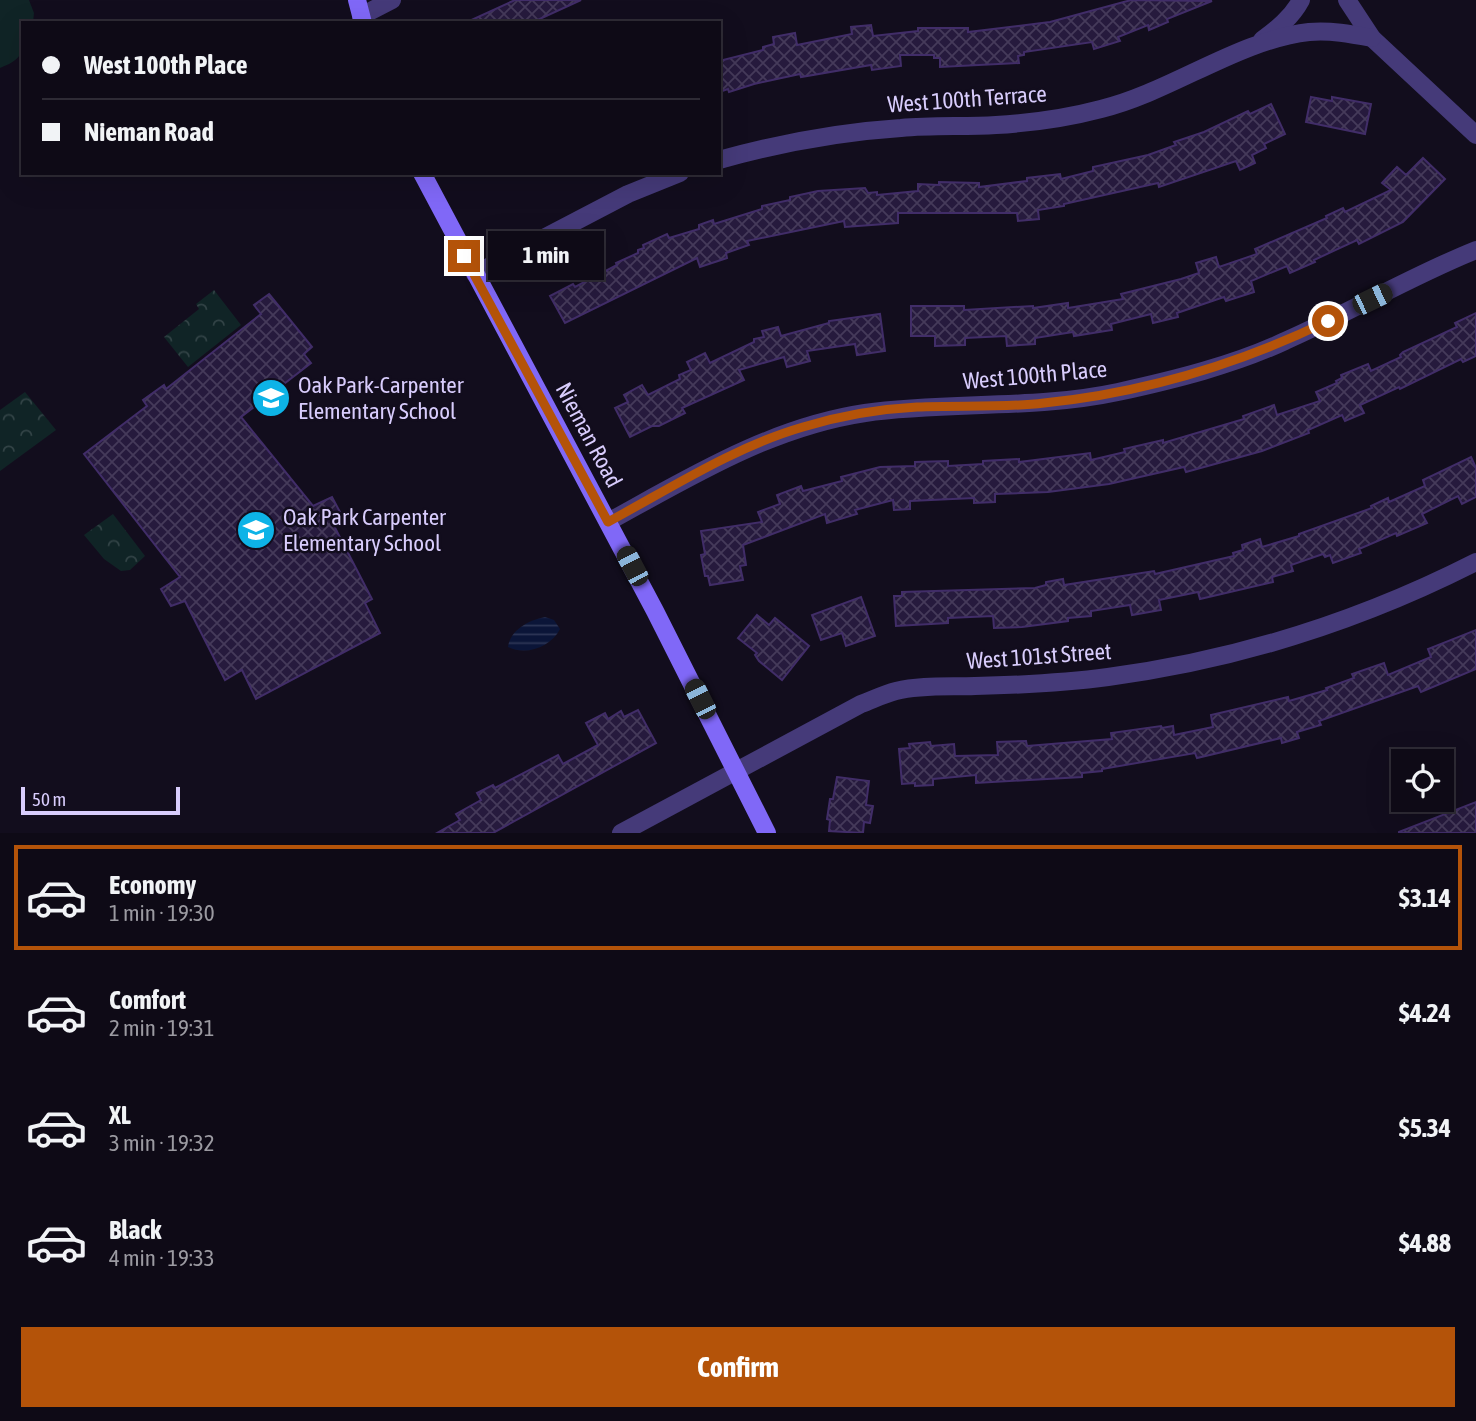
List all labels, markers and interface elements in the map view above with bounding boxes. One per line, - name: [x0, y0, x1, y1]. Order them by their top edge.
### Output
- text: West 100th Place: [84, 50, 248, 80]
- street label: West 100th Terrace: [886, 80, 1048, 118]
- text: Nieman Road: [84, 117, 214, 147]
- callout: 1 min: [489, 232, 604, 280]
- route end: [448, 240, 480, 272]
- text: 1 min: [523, 242, 569, 268]
- car: [1349, 280, 1396, 318]
- route start: [1312, 305, 1344, 337]
- street label: West 100th Place: [962, 356, 1108, 394]
- place label: Oak Park-Carpenter Elementary School: [298, 372, 465, 424]
- school or university icon: Oak Park-Carpenter Elementary School: [250, 377, 292, 419]
- street label: Nieman Road: [551, 378, 627, 492]
- place label: Oak Park Carpenter Elementary School: [283, 504, 447, 556]
- school or university icon: Oak Park Carpenter Elementary School: [235, 509, 277, 551]
- car: [613, 543, 652, 589]
- street label: West 101st Street: [966, 638, 1112, 674]
- car: [682, 676, 719, 722]
- map controls: [1391, 749, 1454, 812]
- button: locate: [1391, 749, 1454, 812]
- scale bar: [21, 784, 180, 816]
- text: 50 m: [32, 788, 66, 810]
- icon: car: [25, 866, 88, 929]
- text: Economy: [109, 870, 196, 900]
- text: $3.14: [1399, 883, 1451, 913]
- text: 1 min · 19:30: [109, 900, 215, 926]
- icon: car: [25, 981, 88, 1044]
- text: Comfort: [109, 985, 186, 1015]
- text: $4.24: [1399, 998, 1451, 1028]
- text: 2 min · 19:31: [109, 1015, 215, 1041]
- icon: car: [25, 1096, 88, 1159]
- text: XL: [109, 1100, 131, 1130]
- text: $5.34: [1399, 1113, 1451, 1143]
- text: 3 min · 19:32: [109, 1130, 215, 1156]
- icon: car: [25, 1211, 88, 1274]
- text: Black: [109, 1215, 161, 1245]
- text: $4.88: [1399, 1228, 1451, 1258]
- text: 4 min · 19:33: [109, 1245, 215, 1271]
- button: Confirm: [21, 1327, 1455, 1407]

